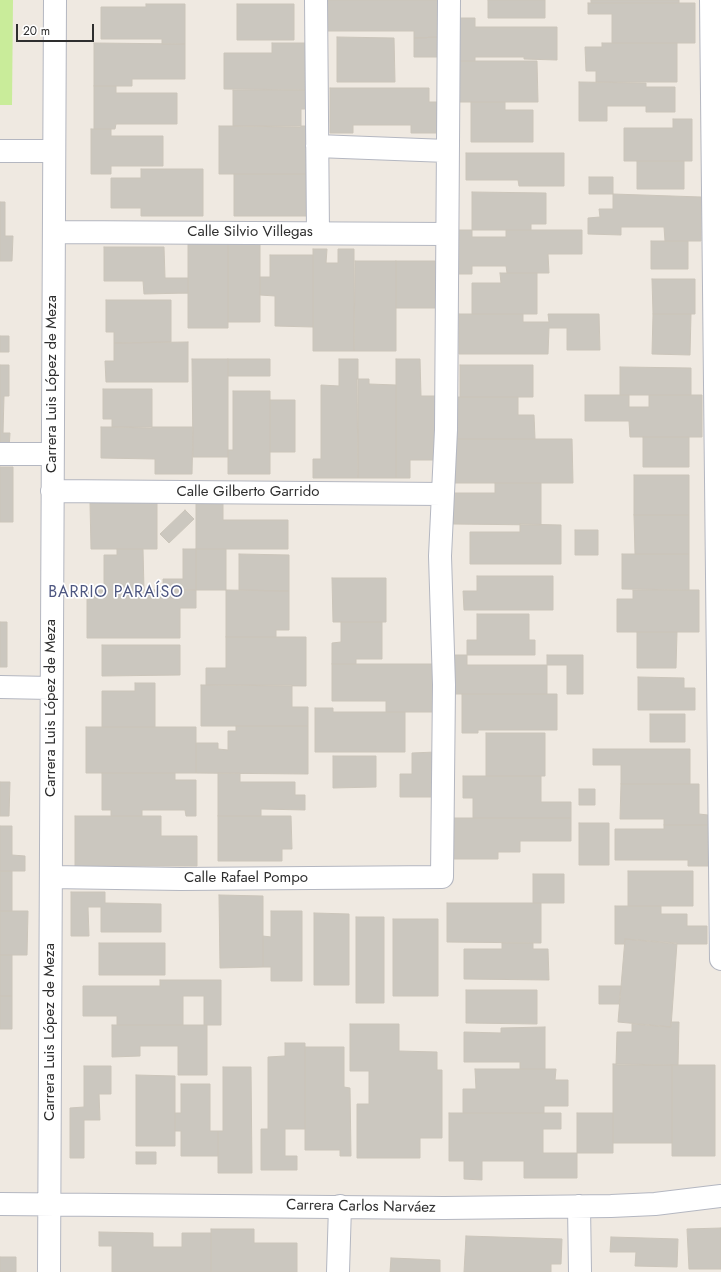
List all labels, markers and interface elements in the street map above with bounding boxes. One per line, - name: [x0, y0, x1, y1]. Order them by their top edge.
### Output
- scale bar: [18, 16, 96, 42]
- text: 20 m: [23, 22, 50, 40]
- street label: Calle Silvio Villegas: [187, 223, 313, 241]
- street label: Carrera Luis López de Meza: [43, 295, 61, 473]
- street label: Calle Gilberto Garrido: [176, 483, 320, 501]
- district label: BARRIO PARAÍSO: [48, 583, 184, 603]
- street label: Carrera Luis López de Meza: [42, 619, 60, 797]
- street label: Calle Rafael Pompo: [184, 869, 308, 887]
- street label: Carrera Luis López de Meza: [41, 943, 59, 1121]
- street label: Carrera Carlos Narváez: [286, 1197, 436, 1217]

